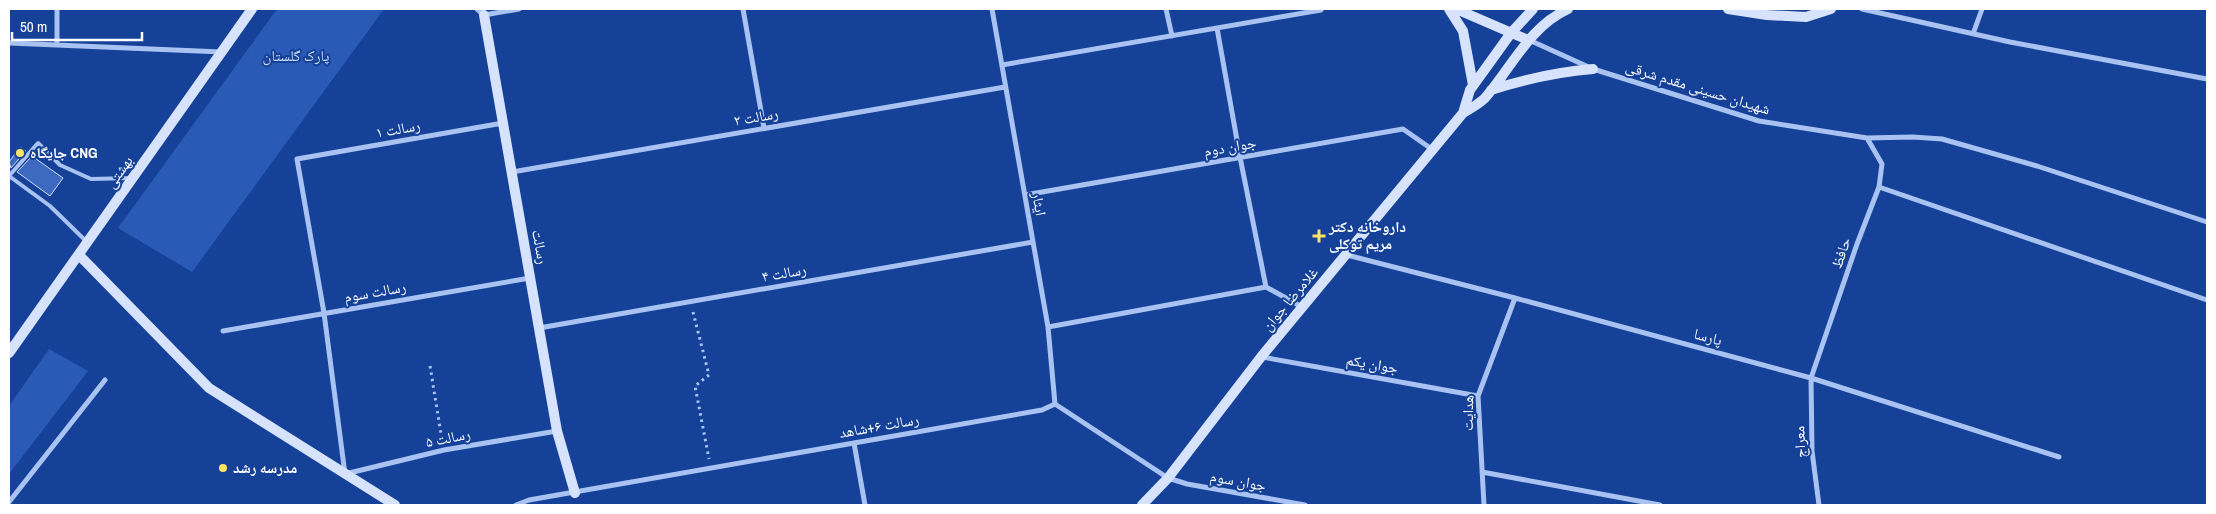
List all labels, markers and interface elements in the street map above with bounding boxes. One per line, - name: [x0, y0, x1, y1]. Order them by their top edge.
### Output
- scale bar: [12, 10, 142, 42]
- text: 50 m: [20, 16, 47, 37]
- park label: پارک گلستان: [263, 45, 329, 66]
- street label: شهیدان حسینی مقدم شرقی: [1623, 56, 1773, 120]
- street label: رسالت ۲: [732, 102, 780, 131]
- street label: رسالت ۱: [374, 114, 422, 143]
- street label: جوان دوم: [1202, 131, 1258, 161]
- place label: جایگاه CNG: [30, 142, 98, 163]
- marker: جایگاه CNG: [14, 147, 26, 159]
- street label: بهشتی: [100, 151, 137, 192]
- street label: ایثار: [1027, 189, 1052, 217]
- place label: داروخانه دکتر مریم توکلی: [1328, 216, 1406, 254]
- street label: رسالت: [527, 228, 554, 266]
- marker: داروخانه دکتر مریم توکلی: [1313, 230, 1325, 242]
- street label: حافظ: [1826, 234, 1856, 271]
- street label: رسالت ۴: [760, 258, 808, 287]
- street label: غلامرضا جوان: [1257, 262, 1323, 335]
- street label: رسالت سوم: [342, 276, 408, 307]
- street label: پارسا: [1692, 323, 1725, 350]
- street label: جوان یکم: [1345, 349, 1400, 378]
- street label: هدایت: [1457, 395, 1478, 431]
- street label: رسالت ۶+شاهد: [837, 408, 921, 443]
- street label: رسالت ۵: [424, 423, 472, 452]
- street label: معراج: [1788, 425, 1811, 459]
- place label: مدرسه رشد: [233, 457, 297, 478]
- marker: مدرسه رشد: [217, 462, 229, 474]
- street label: جوان سوم: [1208, 465, 1268, 496]

